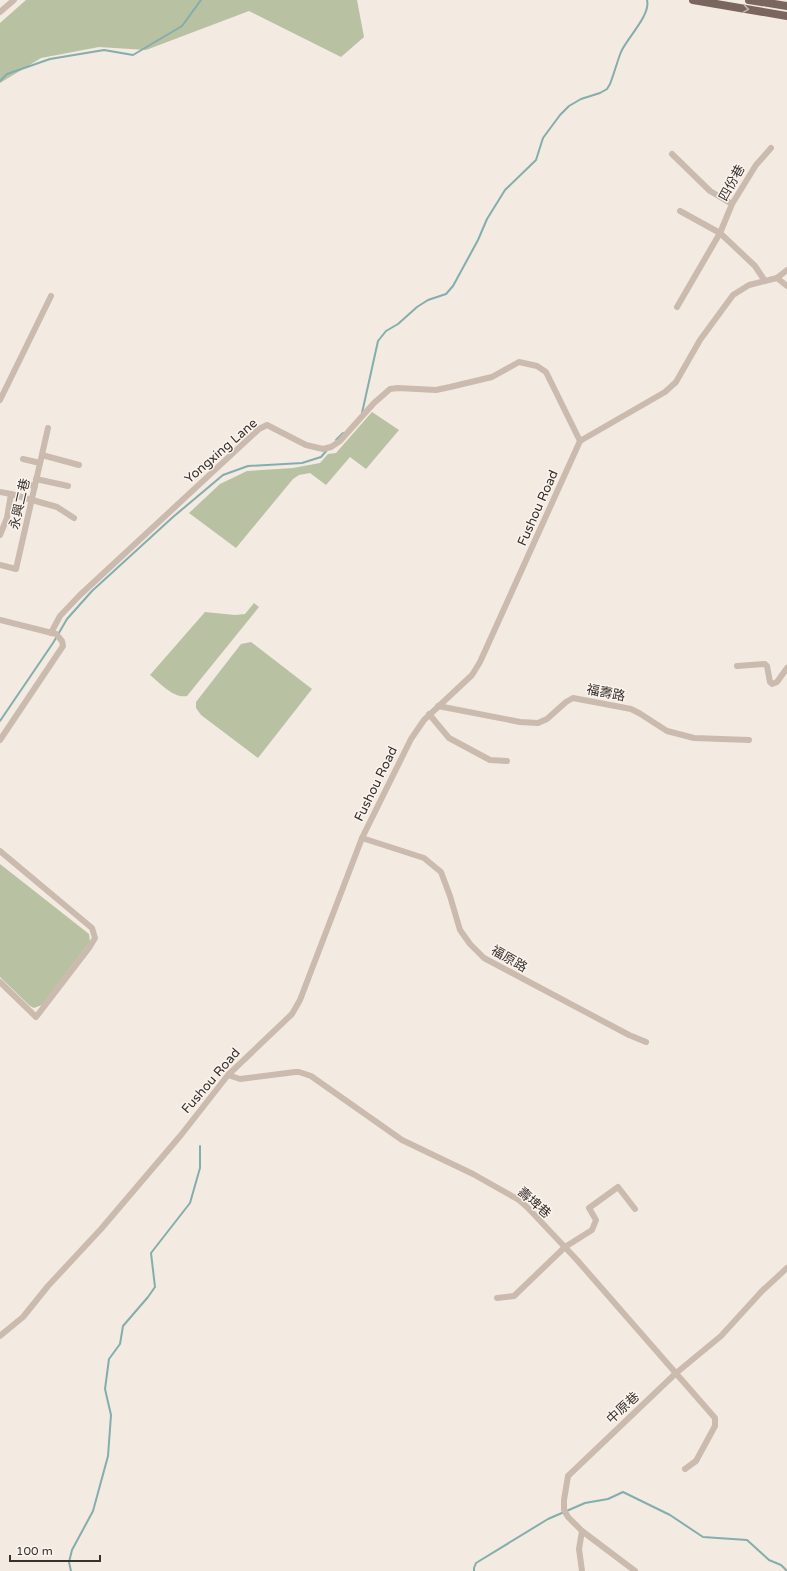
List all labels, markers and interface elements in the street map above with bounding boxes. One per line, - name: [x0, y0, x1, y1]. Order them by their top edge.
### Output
- one-way arrow: [743, 4, 749, 13]
- street label: 四份巷: [716, 162, 748, 204]
- street label: Yongxing Lane: [181, 415, 261, 487]
- street label: Fushou Road: [514, 468, 562, 548]
- street label: 永興二巷: [6, 477, 34, 531]
- street label: 福壽路: [585, 681, 627, 705]
- street label: Fushou Road: [351, 744, 401, 824]
- street label: 福原路: [488, 942, 530, 976]
- street label: Fushou Road: [178, 1045, 244, 1117]
- street label: 壽埤巷: [514, 1184, 554, 1222]
- street label: 中原巷: [603, 1389, 643, 1427]
- scale bar: [10, 1537, 100, 1563]
- text: 100 m: [16, 1544, 53, 1558]

